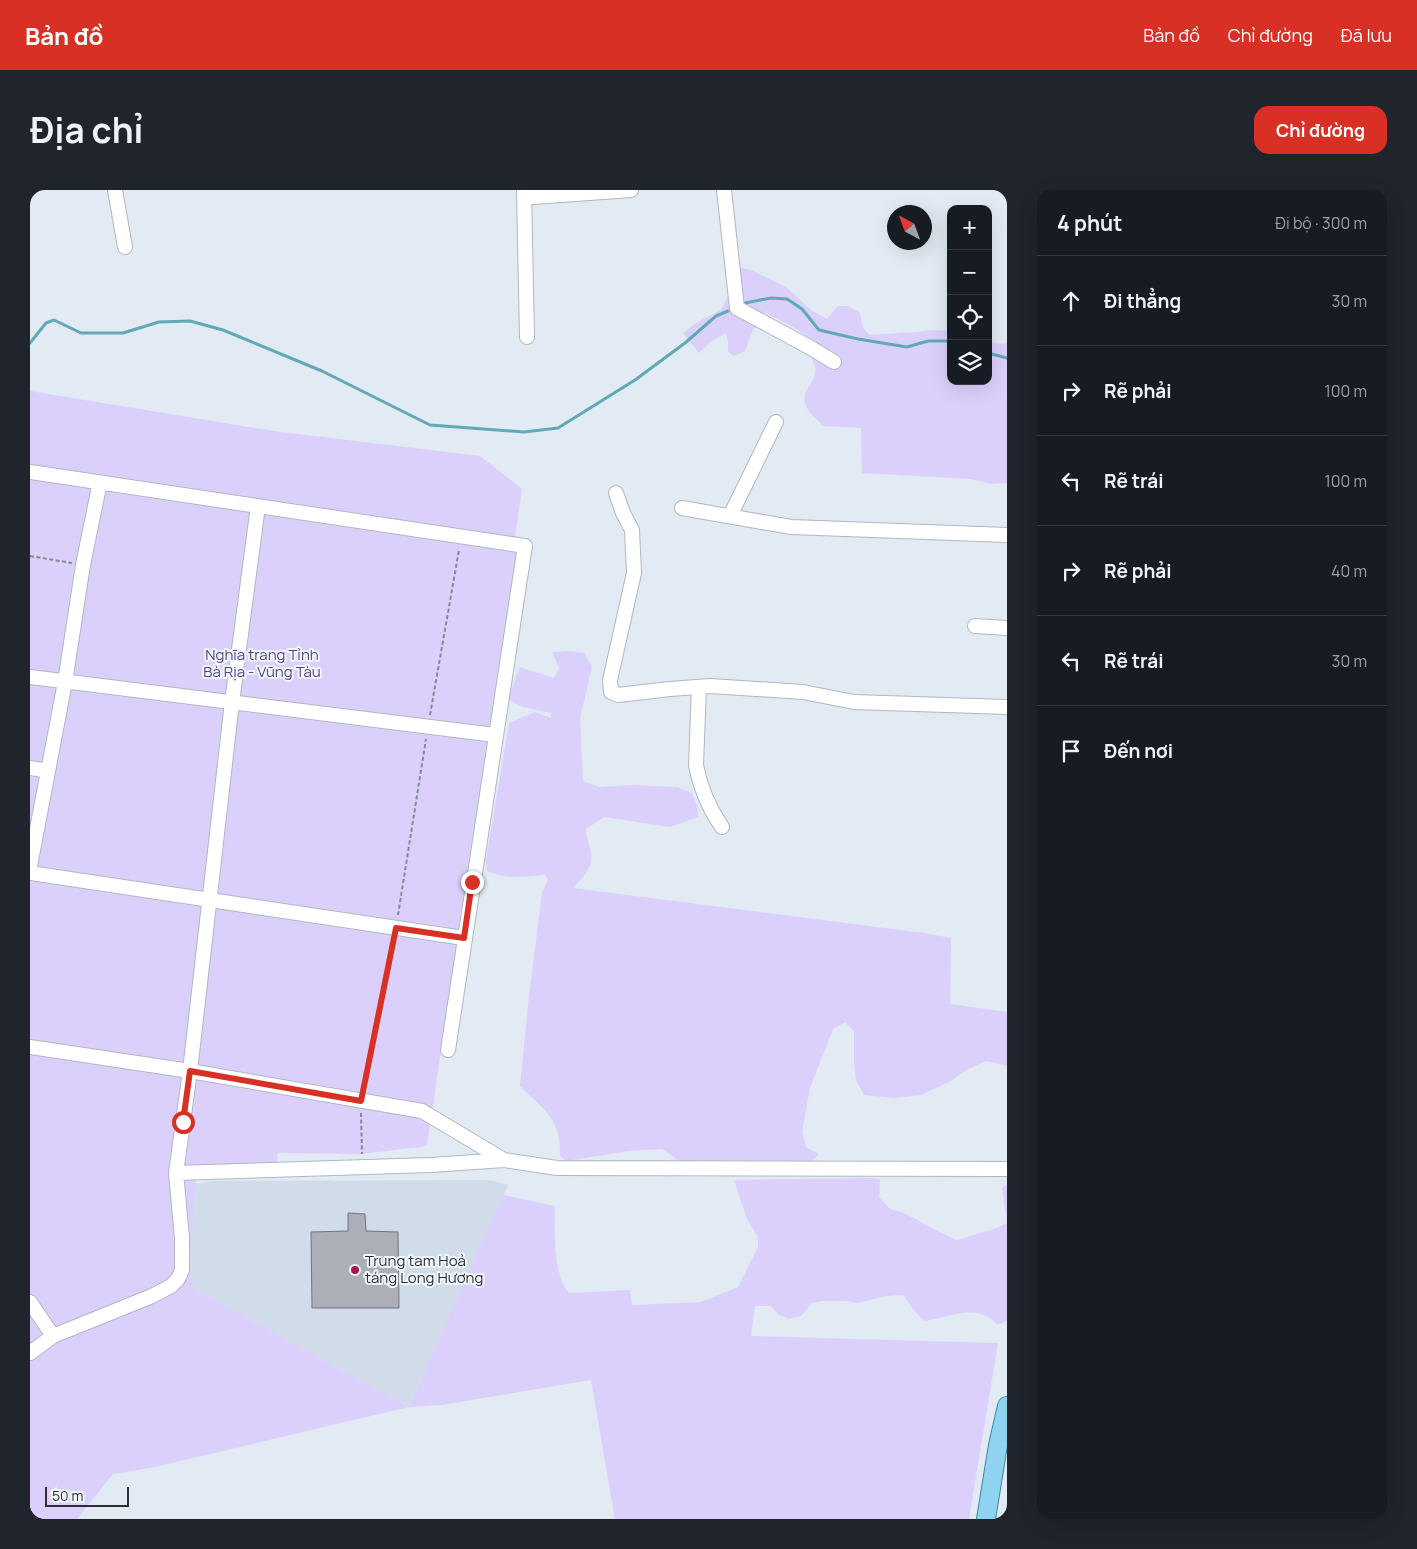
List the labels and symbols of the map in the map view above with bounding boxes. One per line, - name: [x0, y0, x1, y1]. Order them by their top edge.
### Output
- north arrow: [887, 205, 932, 250]
- park label: Nghĩa trang Tỉnh Bà Rịa - Vũng Tàu: [203, 644, 321, 682]
- route end: [461, 871, 484, 894]
- route start: [172, 1111, 195, 1134]
- place label: Trung tam Hoả táng Long Hương: [365, 1250, 483, 1288]
- marker: Trung tam Hoả táng Long Hương: [349, 1264, 361, 1276]
- scale bar: [45, 1484, 129, 1507]

